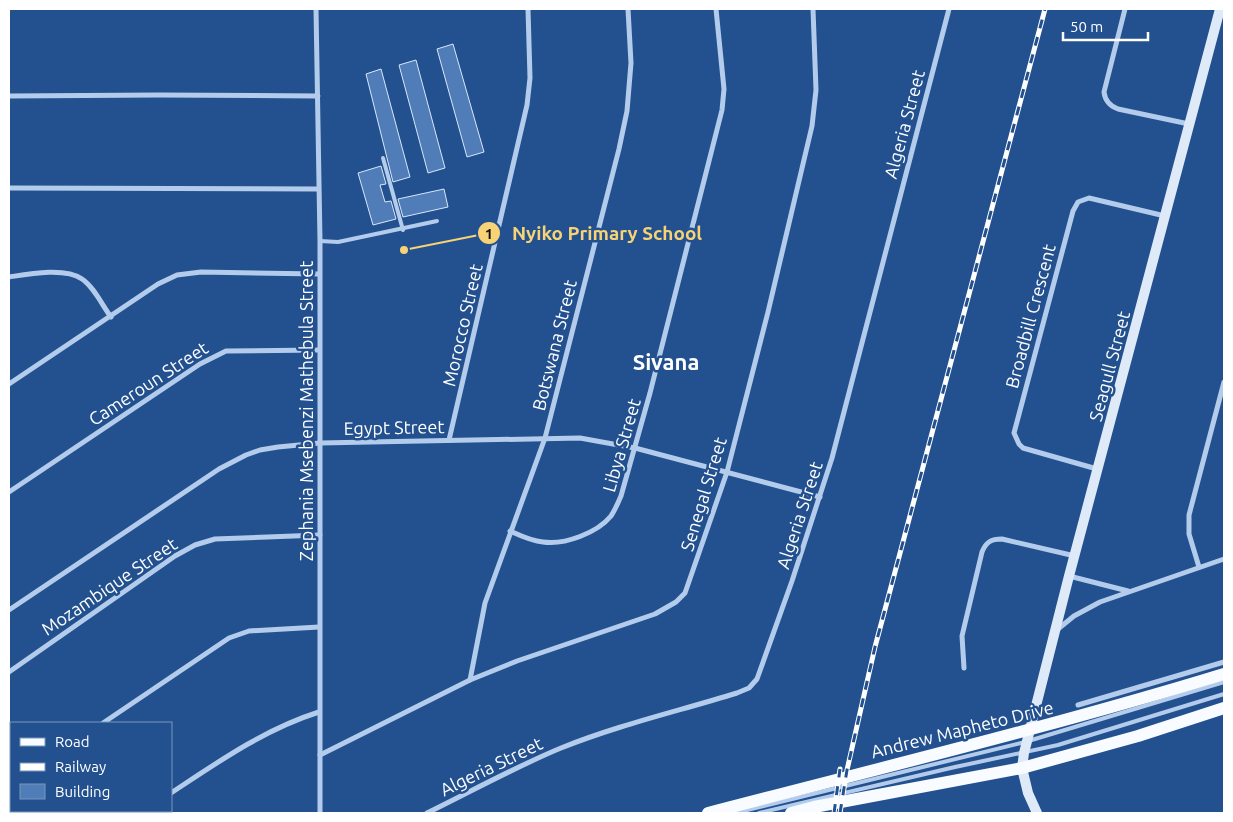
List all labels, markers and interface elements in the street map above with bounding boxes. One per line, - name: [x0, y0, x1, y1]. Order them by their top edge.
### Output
- scale bar: [1063, 10, 1148, 42]
- text: 50 m: [1070, 18, 1103, 35]
- street label: Algeria Street: [880, 68, 928, 180]
- callout: Nyiko Primary School: [477, 216, 712, 250]
- text: Nyiko Primary School: [512, 222, 702, 244]
- text: 1: [485, 225, 493, 242]
- street label: Broadbill Crescent: [1001, 242, 1059, 390]
- street label: Zephania Msebenzi Mathebula Street: [296, 261, 316, 561]
- street label: Morocco Street: [438, 262, 486, 388]
- street label: Botswana Street: [528, 278, 580, 412]
- street label: Seagull Street: [1085, 309, 1133, 423]
- street label: Cameroun Street: [85, 337, 211, 429]
- district label: Sivana: [633, 349, 699, 374]
- street label: Libya Street: [598, 396, 644, 494]
- street label: Egypt Street: [343, 416, 445, 438]
- street label: Senegal Street: [676, 435, 730, 553]
- street label: Algeria Street: [772, 459, 826, 571]
- street label: Mozambique Street: [37, 533, 181, 639]
- street label: Andrew Mapheto Drive: [869, 697, 1055, 761]
- legend: [10, 722, 172, 812]
- text: Road: [55, 733, 90, 750]
- street label: Algeria Street: [436, 733, 546, 799]
- text: Railway: [55, 758, 106, 775]
- text: Building: [55, 783, 110, 800]

